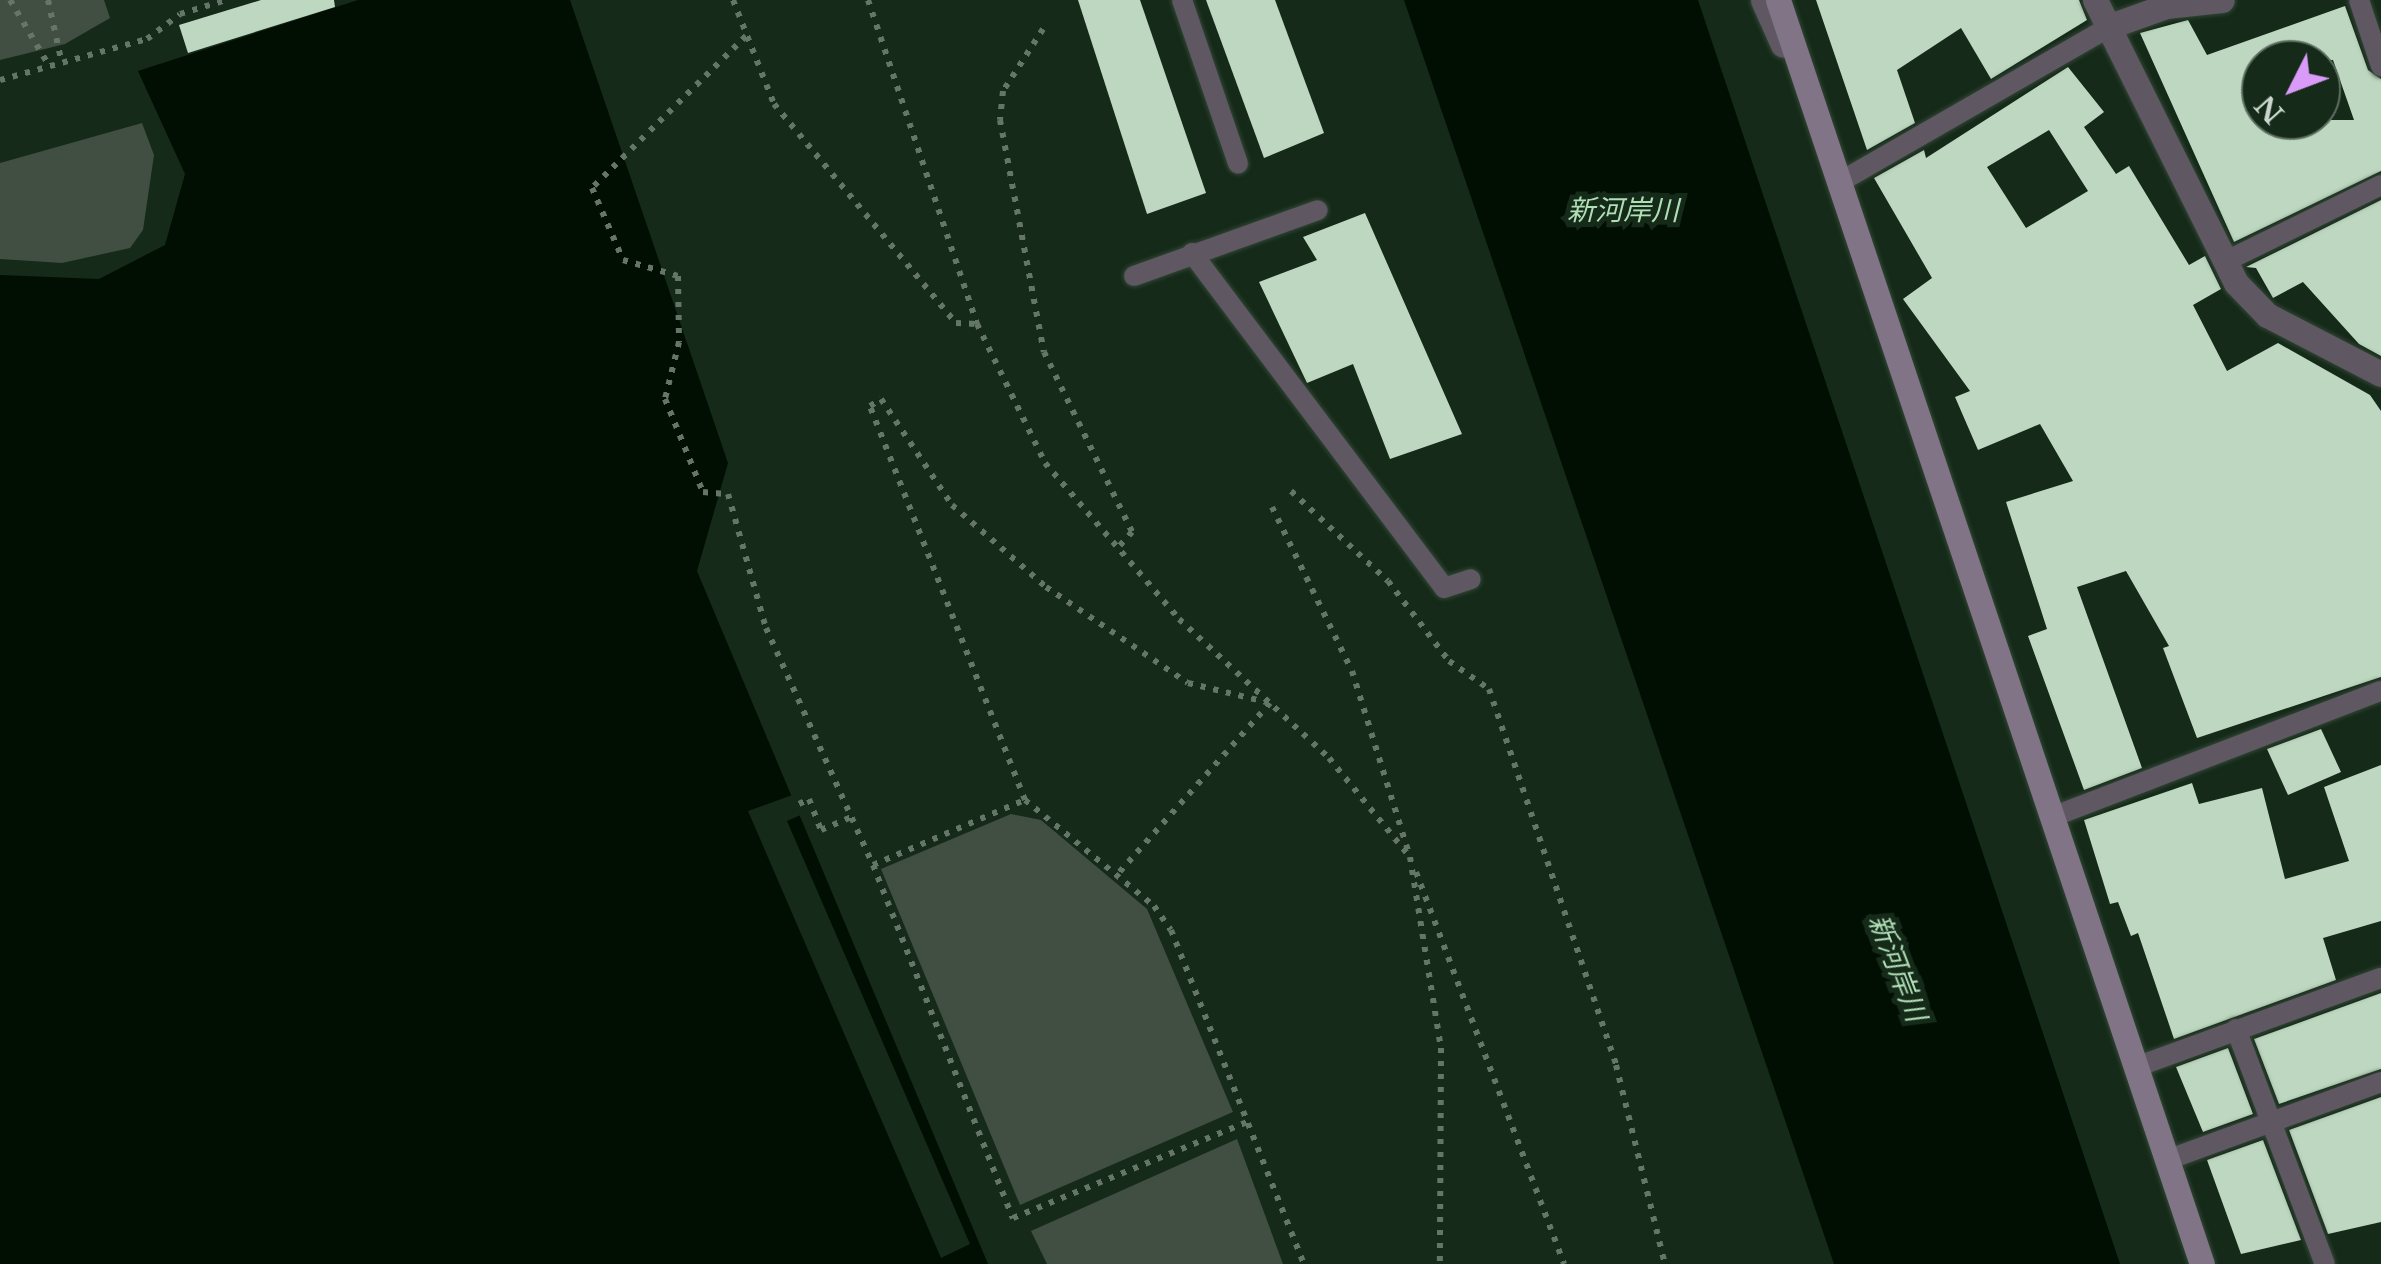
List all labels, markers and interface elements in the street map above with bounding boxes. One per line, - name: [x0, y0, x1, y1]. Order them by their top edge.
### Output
- north arrow: [2241, 40, 2341, 140]
- text: N: [2248, 88, 2292, 131]
- water label: 新河岸川: [1567, 194, 1679, 228]
- water label: 新河岸川: [1861, 910, 1933, 1026]

